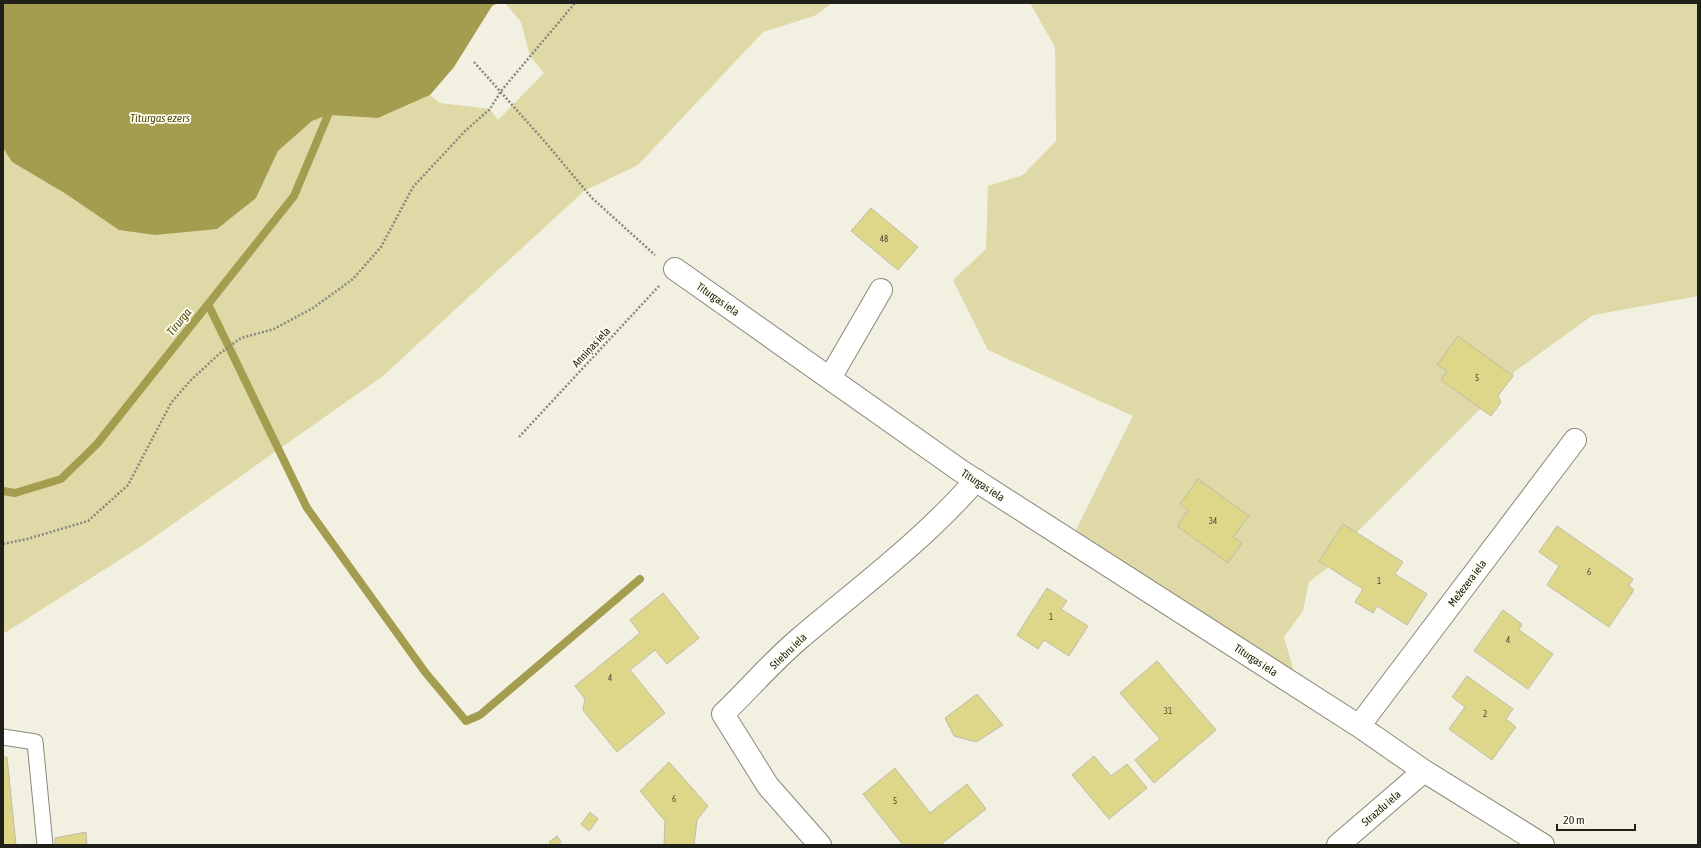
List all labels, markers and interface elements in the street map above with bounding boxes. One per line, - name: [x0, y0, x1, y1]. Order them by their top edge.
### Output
- water label: Titurgas ezers: [130, 111, 190, 125]
- house number: 48: [880, 234, 888, 244]
- street label: Titurgas iela: [694, 280, 742, 318]
- water label: Tirurga: [164, 305, 195, 339]
- street label: Anniņas iela: [570, 325, 612, 369]
- house number: 5: [1475, 373, 1479, 383]
- street label: Titurgas iela: [959, 467, 1007, 503]
- house number: 34: [1209, 516, 1217, 526]
- street label: Mežezera iela: [1446, 557, 1488, 609]
- house number: 6: [1587, 567, 1591, 577]
- house number: 1: [1377, 576, 1381, 586]
- house number: 1: [1049, 612, 1053, 622]
- street label: Stiebru iela: [767, 631, 809, 671]
- house number: 4: [1506, 635, 1510, 645]
- street label: Titurgas iela: [1232, 642, 1280, 678]
- house number: 4: [608, 673, 612, 683]
- house number: 31: [1164, 706, 1172, 716]
- house number: 2: [1483, 709, 1487, 719]
- street label: Strazdu iela: [1359, 788, 1403, 828]
- house number: 6: [672, 794, 676, 804]
- house number: 5: [893, 796, 897, 806]
- scale bar: [1557, 806, 1635, 832]
- text: 20 m: [1563, 813, 1585, 827]

